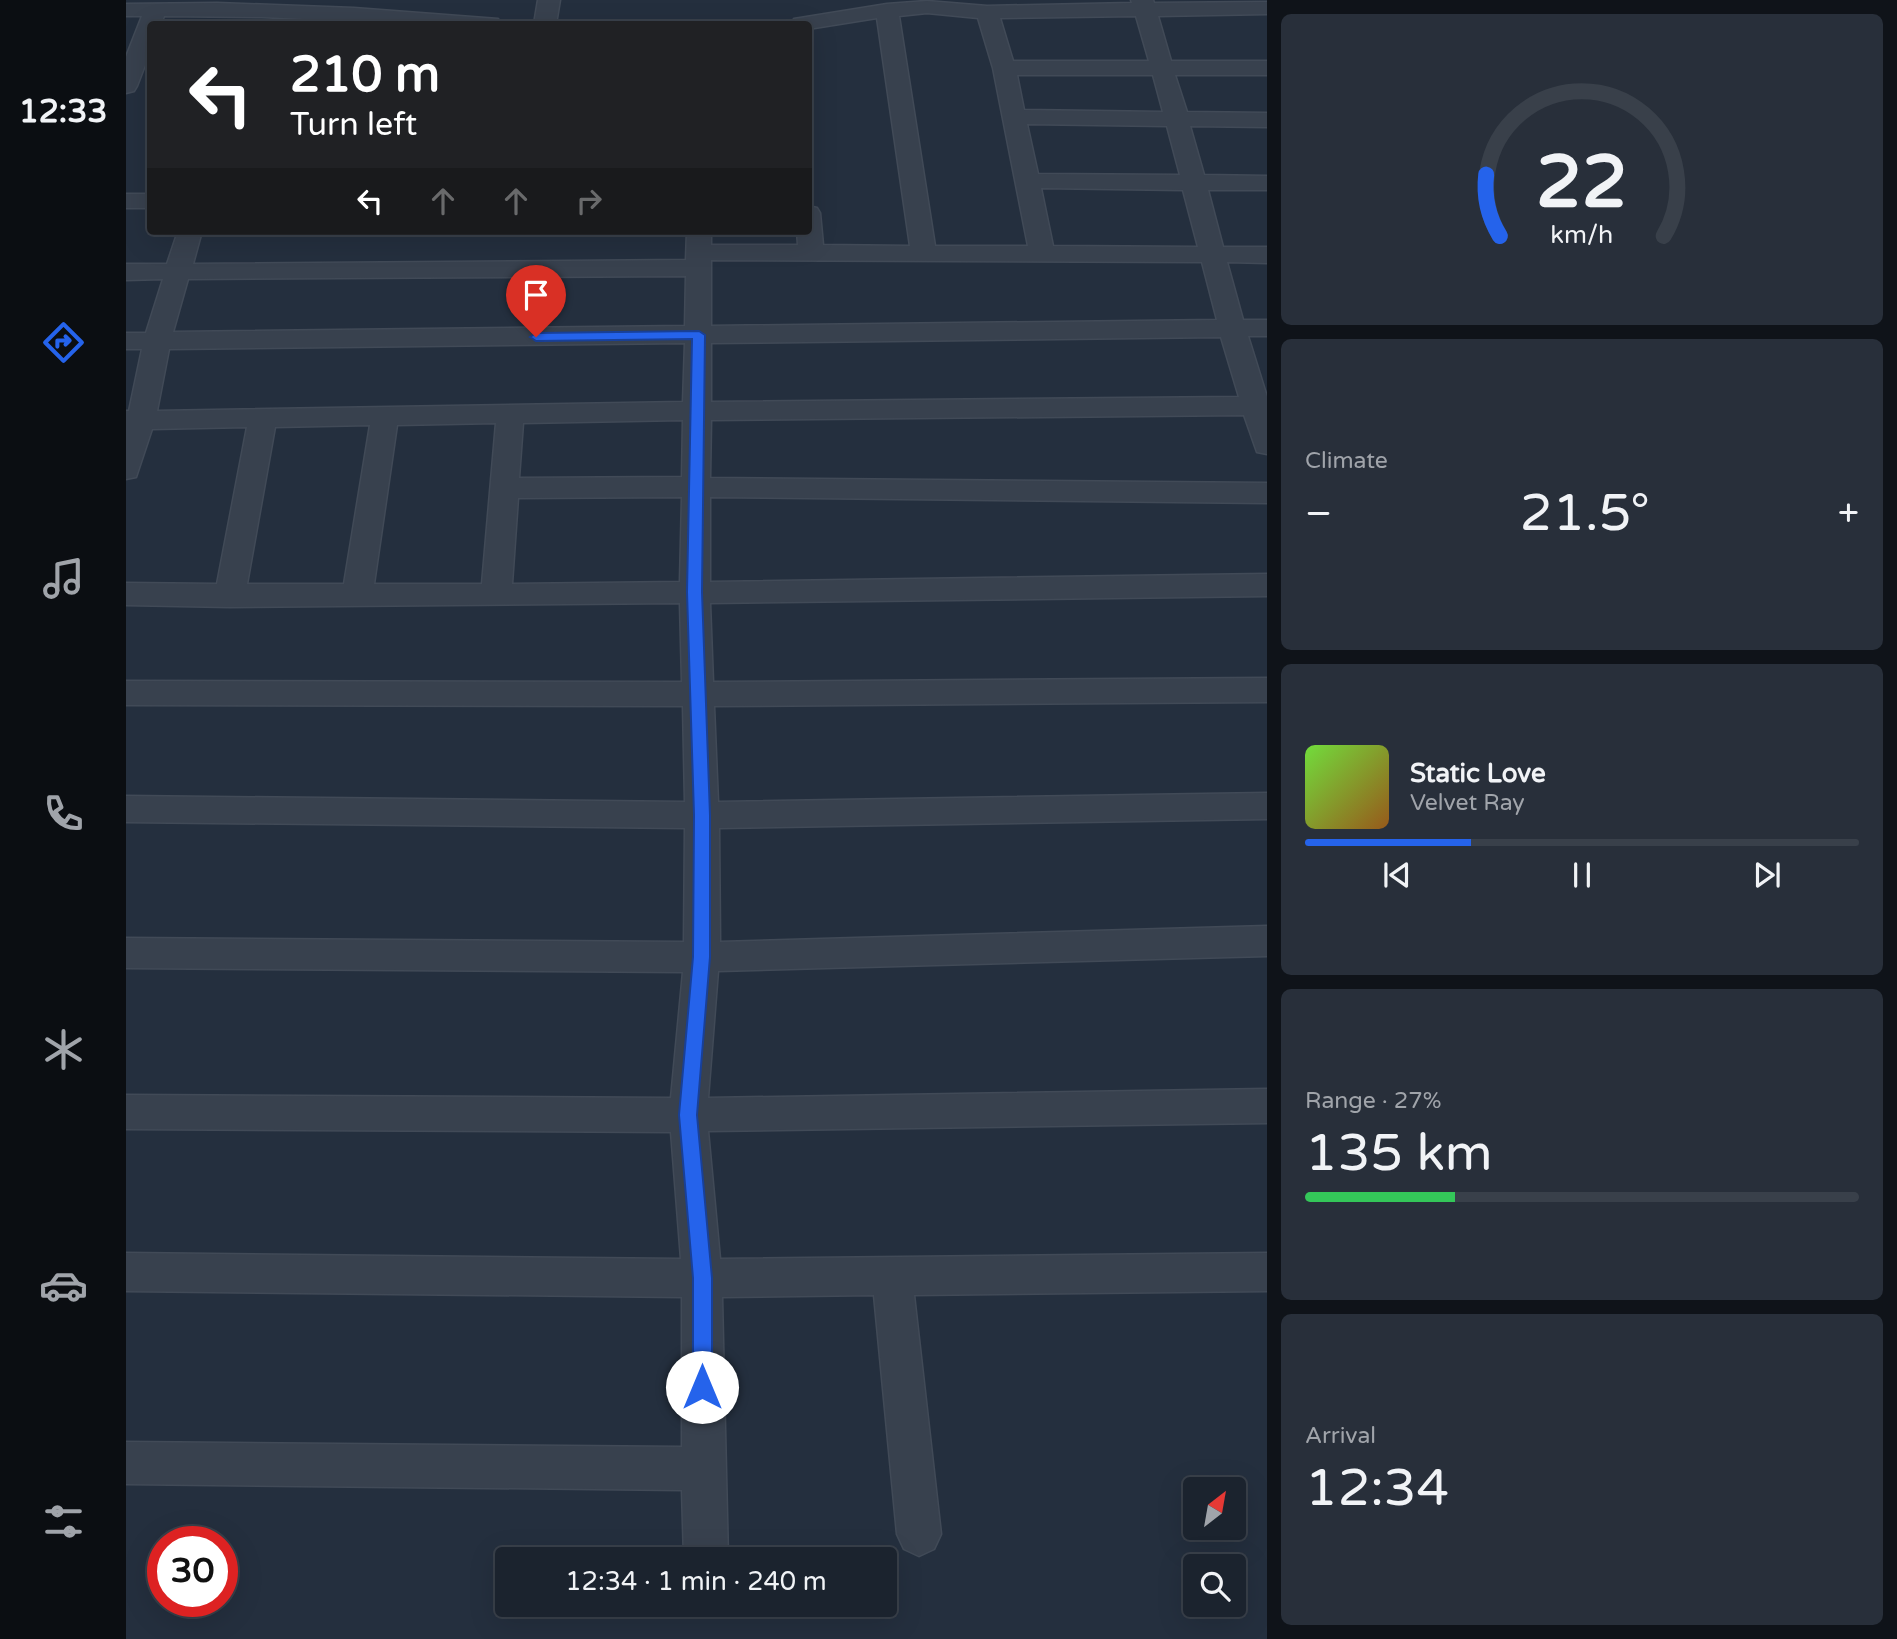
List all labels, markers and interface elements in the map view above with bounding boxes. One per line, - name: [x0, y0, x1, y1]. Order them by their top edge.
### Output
- text: 210 m: [290, 46, 440, 105]
- icon: left: [175, 49, 266, 140]
- text: 12:33: [19, 93, 107, 131]
- text: Turn left: [290, 106, 417, 144]
- text: 22: [1536, 139, 1628, 227]
- icon: left: [351, 182, 389, 220]
- icon: ahead: [424, 182, 462, 220]
- icon: ahead: [497, 182, 535, 220]
- icon: right: [570, 182, 608, 220]
- text: km/h: [1551, 219, 1613, 249]
- pin: [506, 265, 566, 337]
- icon: arrive: [517, 276, 555, 314]
- icon: directions: [39, 318, 88, 367]
- text: Climate: [1305, 447, 1388, 475]
- text: 21.5°: [1520, 482, 1650, 545]
- text: −: [1305, 491, 1332, 537]
- text: +: [1838, 491, 1859, 537]
- icon: music: [39, 554, 88, 603]
- text: Static Love: [1410, 758, 1546, 789]
- icon: phone: [39, 789, 88, 838]
- text: Velvet Ray: [1410, 789, 1525, 817]
- icon: previous: [1378, 856, 1416, 894]
- icon: pause: [1563, 856, 1601, 894]
- icon: next: [1748, 856, 1786, 894]
- icon: climate: [39, 1025, 88, 1074]
- text: Range · 27%: [1305, 1087, 1441, 1115]
- text: 135 km: [1305, 1122, 1493, 1185]
- icon: car: [39, 1261, 88, 1310]
- position arrow: [665, 1350, 739, 1424]
- text: Arrival: [1305, 1422, 1376, 1450]
- text: 12:34: [1305, 1457, 1449, 1520]
- north arrow: [1183, 1477, 1246, 1540]
- map controls: [1183, 1477, 1246, 1617]
- icon: filters: [39, 1497, 88, 1546]
- speed limit sign: 30: [147, 1526, 238, 1617]
- button: search: [1183, 1554, 1246, 1617]
- text: 12:34 · 1 min · 240 m: [565, 1566, 827, 1597]

